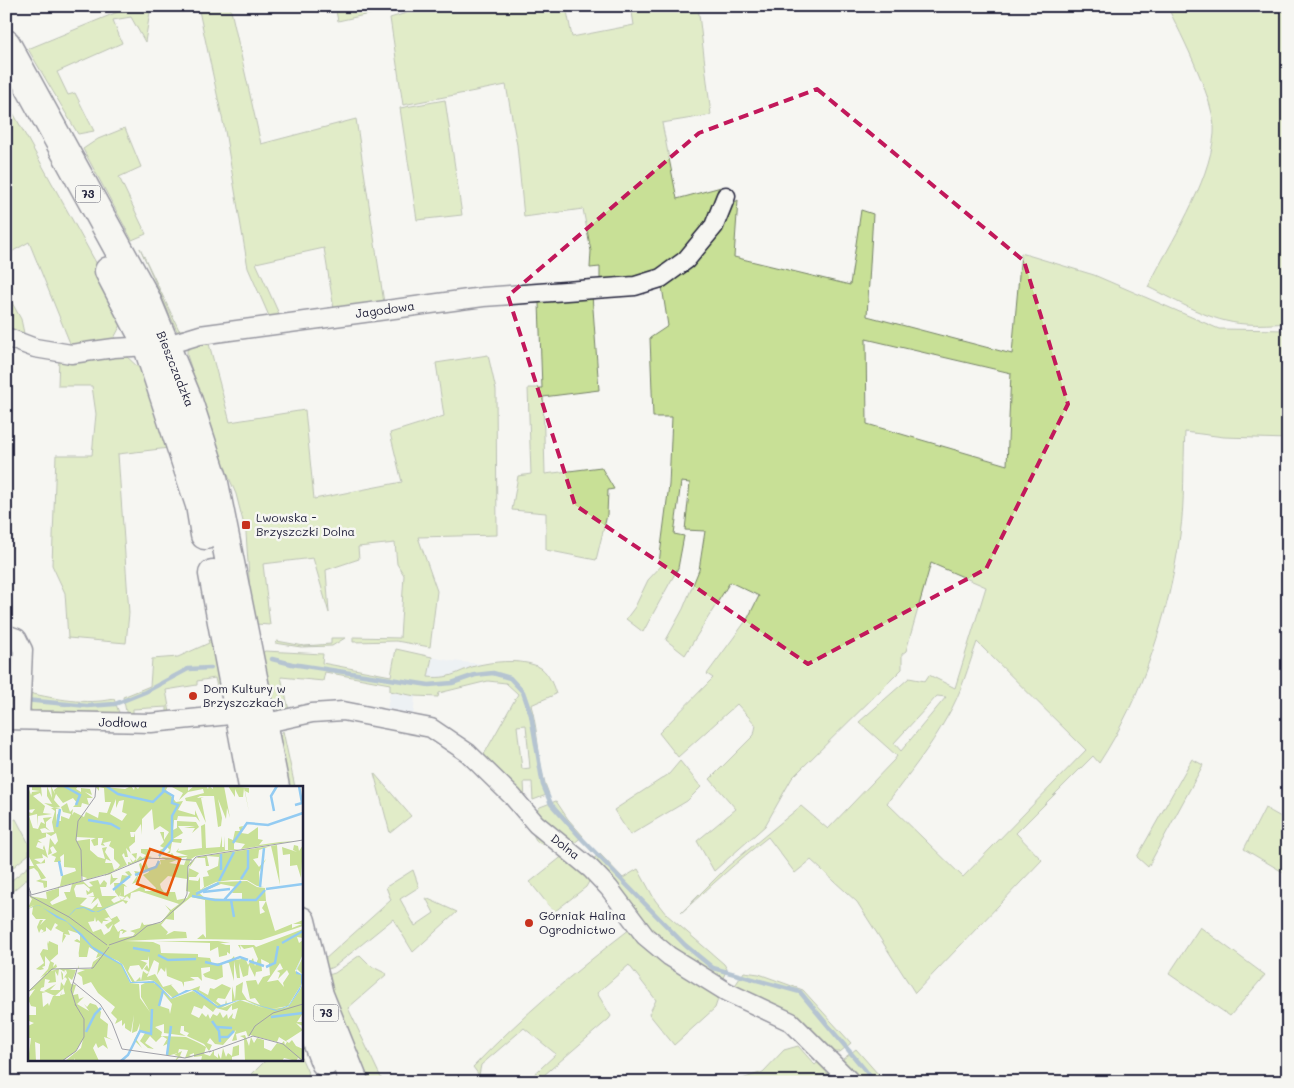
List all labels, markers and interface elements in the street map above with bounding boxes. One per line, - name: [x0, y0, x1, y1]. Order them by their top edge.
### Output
- road number: 73: [76, 185, 100, 202]
- street label: Jagodowa: [354, 297, 416, 321]
- street label: Bieszczadzka: [153, 328, 198, 409]
- place label: Lwowska - Brzyszczki Dolna: [256, 509, 355, 539]
- marker: Lwowska - Brzyszczki Dolna: [240, 519, 252, 531]
- place label: Dom Kultury w Brzyszczkach: [203, 680, 286, 710]
- marker: Dom Kultury w Brzyszczkach: [187, 690, 199, 702]
- street label: Jodłowa: [98, 714, 148, 730]
- inset map: [28, 786, 302, 1060]
- street label: Dolna: [548, 830, 583, 863]
- place label: Górniak Halina Ogrodnictwo: [539, 907, 626, 937]
- marker: Górniak Halina Ogrodnictwo: [523, 917, 535, 929]
- road number: 73: [314, 1004, 338, 1021]

